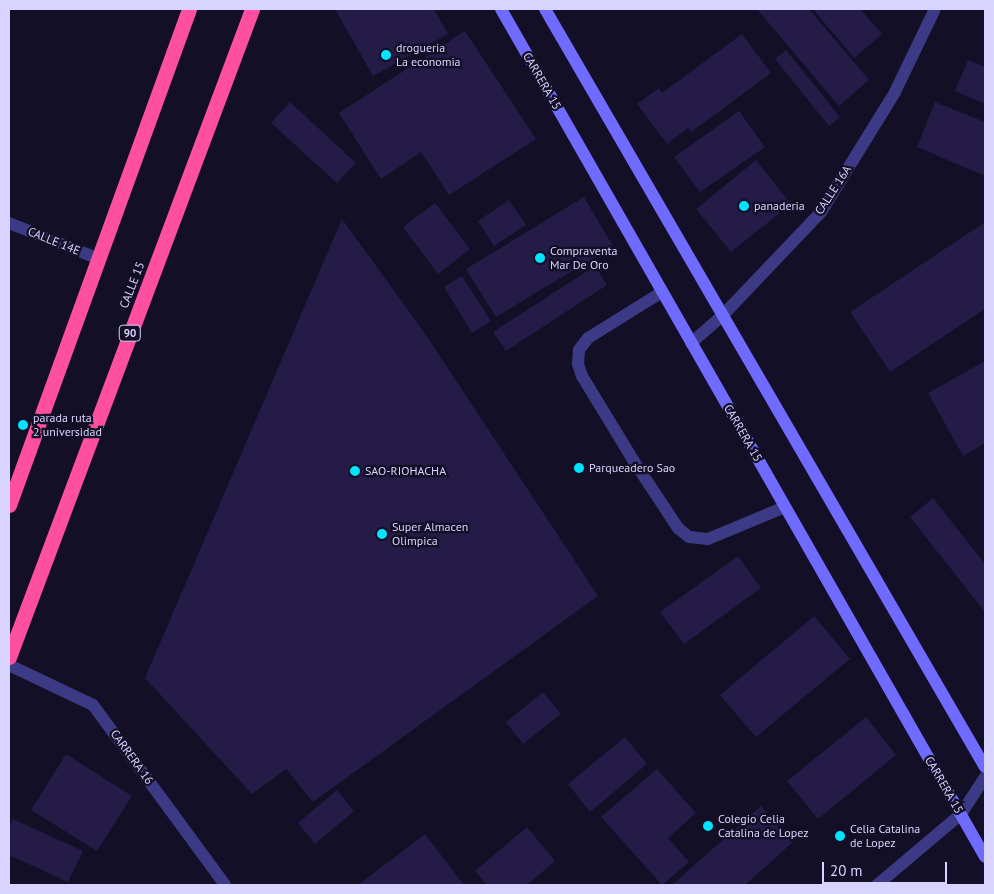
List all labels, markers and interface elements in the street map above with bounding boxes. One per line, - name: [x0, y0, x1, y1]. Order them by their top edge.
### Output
- place label: drogueria La economia: [396, 41, 461, 69]
- marker: drogueria La economia: [380, 49, 392, 61]
- street label: CARRERA 15: [520, 50, 564, 112]
- street label: CALLE 16A: [812, 163, 854, 217]
- place label: panaderia: [754, 199, 805, 213]
- marker: panaderia: [738, 200, 750, 212]
- street label: CALLE 14E: [26, 224, 82, 258]
- place label: Compraventa Mar De Oro: [550, 244, 617, 272]
- marker: Compraventa Mar De Oro: [534, 252, 546, 264]
- street label: CALLE 15: [117, 260, 147, 310]
- road number: 90: [119, 324, 141, 342]
- street label: CARRERA 15: [721, 402, 765, 464]
- place label: parada ruta 2 universidad: [33, 411, 102, 439]
- marker: parada ruta 2 universidad: [17, 419, 29, 431]
- place label: Parqueadero Sao: [589, 461, 675, 475]
- marker: Parqueadero Sao: [573, 462, 585, 474]
- place label: SAO-RIOHACHA: [365, 464, 446, 478]
- marker: SAO-RIOHACHA: [349, 465, 361, 477]
- place label: Super Almacen Olimpica: [392, 520, 469, 548]
- marker: Super Almacen Olimpica: [376, 528, 388, 540]
- street label: CARRERA 16: [107, 727, 157, 787]
- street label: CARRERA 15: [922, 754, 966, 816]
- place label: Colegio Celia Catalina de Lopez: [718, 812, 809, 840]
- marker: Colegio Celia Catalina de Lopez: [702, 820, 714, 832]
- place label: Celia Catalina de Lopez: [850, 822, 920, 850]
- marker: Celia Catalina de Lopez: [834, 830, 846, 842]
- scale bar: [824, 852, 949, 884]
- text: 20 m: [830, 861, 863, 880]

